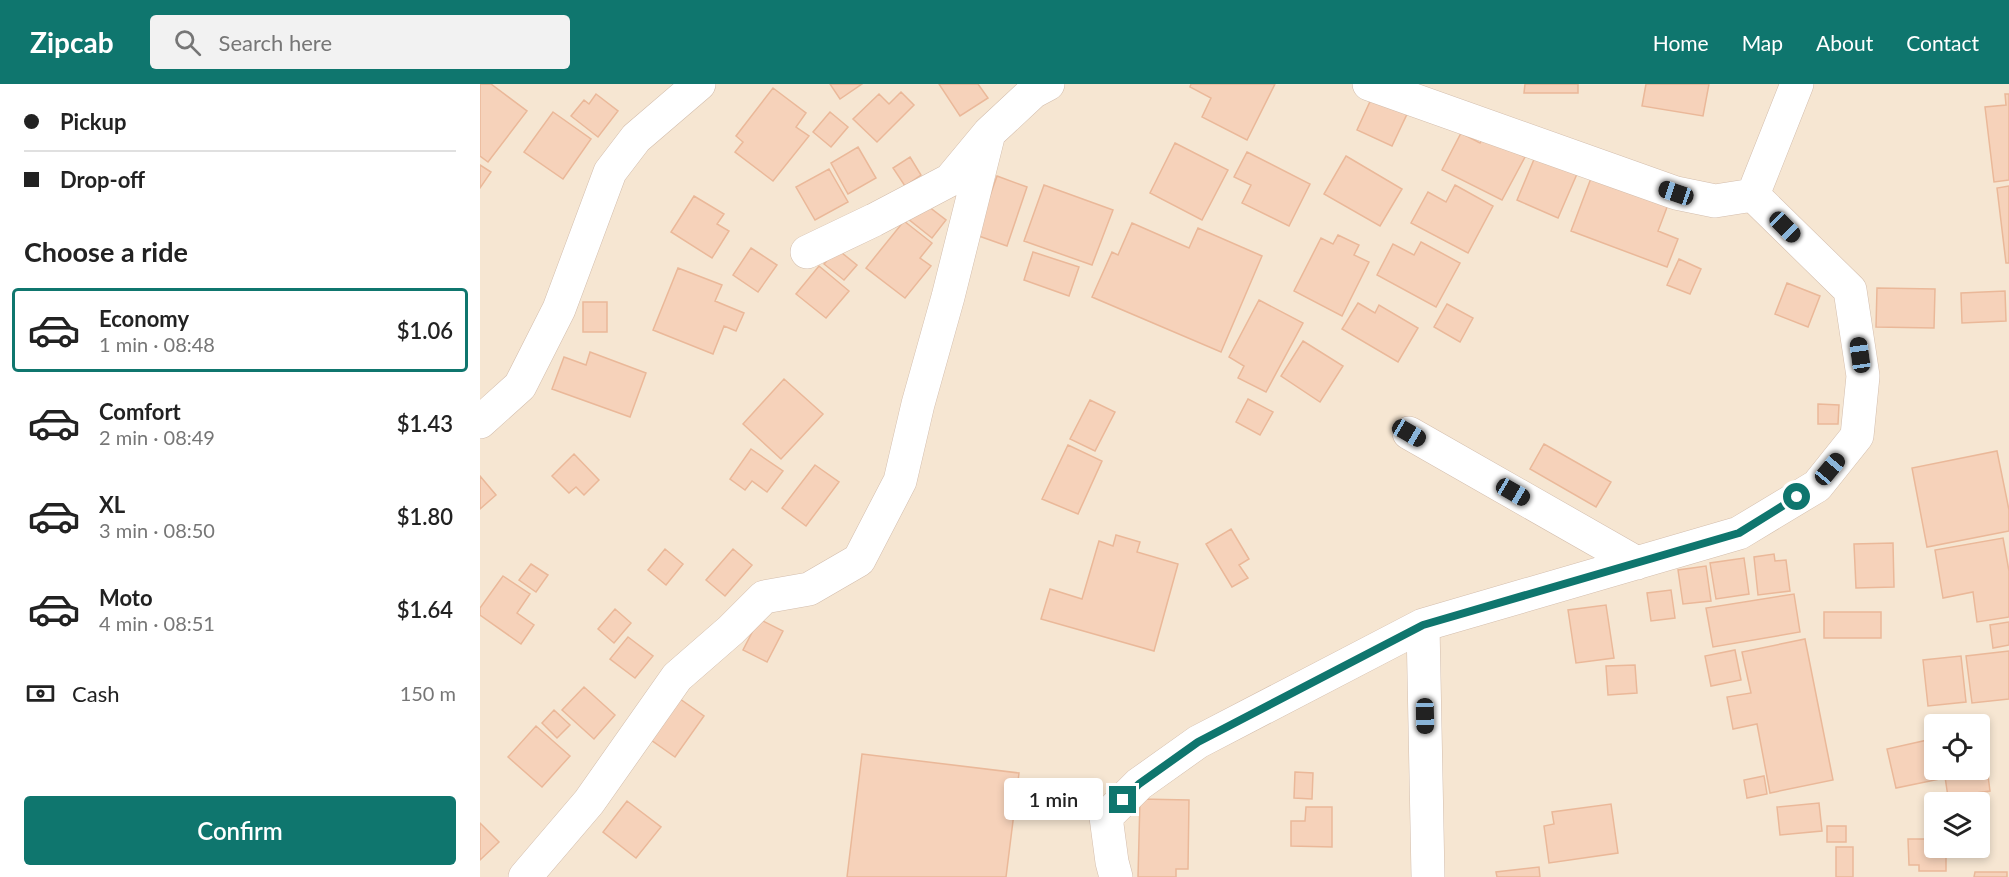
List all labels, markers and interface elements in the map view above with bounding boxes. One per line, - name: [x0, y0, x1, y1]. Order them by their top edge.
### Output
- search box: [150, 15, 570, 69]
- text: Zipcab: [30, 25, 114, 59]
- icon: search: [171, 26, 204, 59]
- text: Search here: [219, 29, 332, 56]
- text: Home: [1653, 30, 1709, 55]
- text: Map: [1742, 30, 1783, 55]
- text: About: [1816, 30, 1873, 55]
- text: Contact: [1906, 30, 1979, 55]
- text: Pickup: [60, 108, 126, 135]
- text: Drop-off: [60, 166, 145, 193]
- car: [1656, 179, 1696, 207]
- car: [1766, 208, 1804, 246]
- text: Choose a ride: [24, 235, 188, 268]
- icon: car: [27, 303, 81, 357]
- text: Economy: [99, 305, 189, 332]
- text: $1.06: [397, 317, 453, 344]
- text: 1 min · 08:48: [99, 332, 215, 356]
- car: [1849, 336, 1871, 374]
- icon: car: [27, 396, 81, 450]
- text: Comfort: [99, 398, 181, 425]
- text: $1.43: [397, 410, 453, 437]
- car: [1389, 416, 1429, 450]
- text: 2 min · 08:49: [99, 425, 215, 449]
- car: [1812, 449, 1848, 489]
- car: [1493, 475, 1533, 509]
- route start: [1783, 483, 1810, 510]
- icon: car: [27, 489, 81, 543]
- text: XL: [99, 491, 125, 518]
- text: $1.80: [397, 503, 453, 530]
- text: 3 min · 08:50: [99, 518, 215, 542]
- icon: car: [27, 582, 81, 636]
- text: Moto: [99, 584, 153, 611]
- text: $1.64: [397, 596, 453, 623]
- text: 4 min · 08:51: [99, 611, 215, 635]
- icon: cash: [24, 677, 57, 710]
- text: Cash: [72, 680, 119, 707]
- text: 150 m: [400, 681, 456, 705]
- car: [1416, 698, 1434, 734]
- map controls: [1924, 714, 1990, 858]
- button: locate: [1924, 714, 1990, 780]
- callout: 1 min: [1003, 779, 1102, 821]
- route end: [1109, 786, 1136, 813]
- text: 1 min: [1029, 787, 1078, 811]
- button: layers: [1924, 792, 1990, 858]
- button: Confirm: [24, 796, 456, 865]

